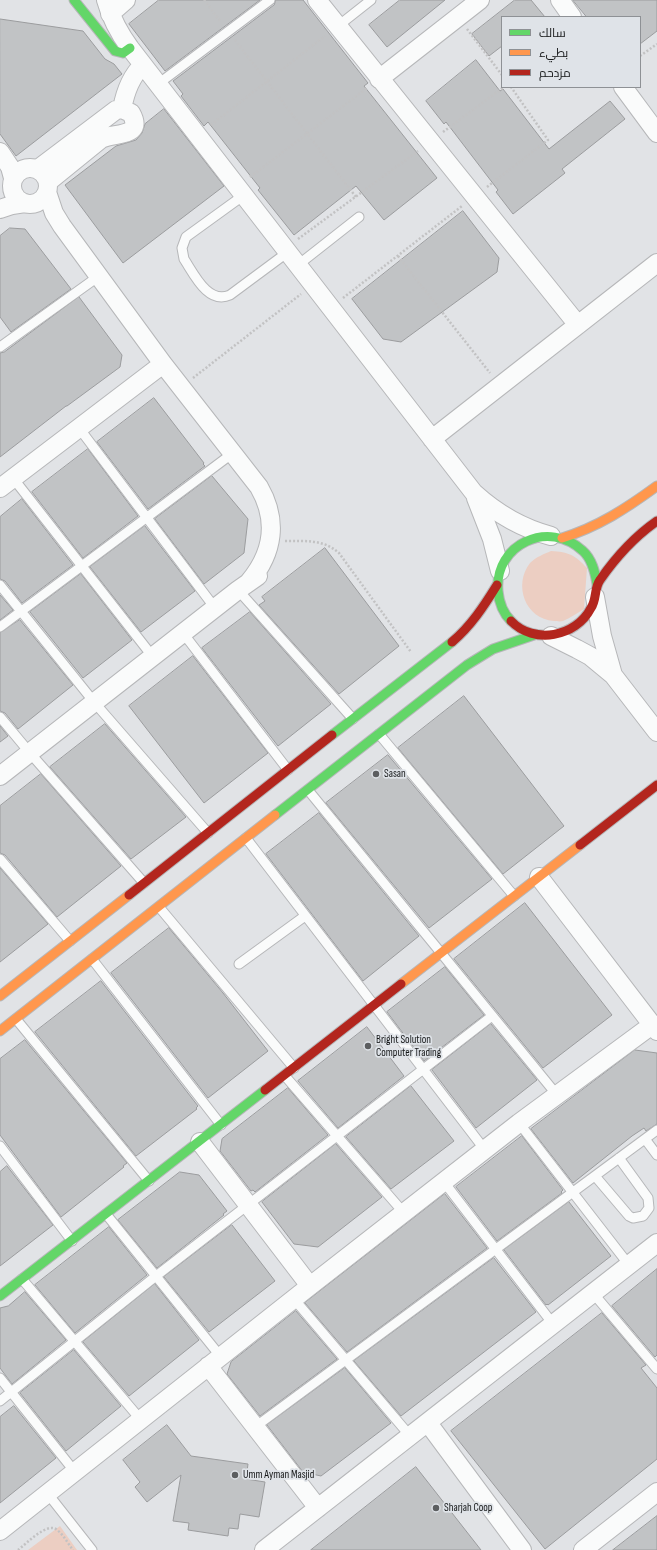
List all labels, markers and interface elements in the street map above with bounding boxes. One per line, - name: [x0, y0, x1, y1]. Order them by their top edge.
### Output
- legend: [501, 16, 641, 88]
- text: سالك: [539, 26, 566, 41]
- text: بطيء: [539, 46, 568, 61]
- text: مزدحم: [539, 66, 571, 81]
- place label: Sasan: [384, 767, 406, 781]
- marker: Sasan: [371, 769, 381, 779]
- place label: Bright Solution Computer Trading: [376, 1033, 441, 1059]
- marker: Bright Solution Computer Trading: [363, 1041, 373, 1051]
- place label: Umm Ayman Masjid: [243, 1468, 314, 1482]
- marker: Umm Ayman Masjid: [230, 1470, 240, 1480]
- place label: Sharjah Coop: [444, 1501, 492, 1515]
- marker: Sharjah Coop: [431, 1503, 441, 1513]

